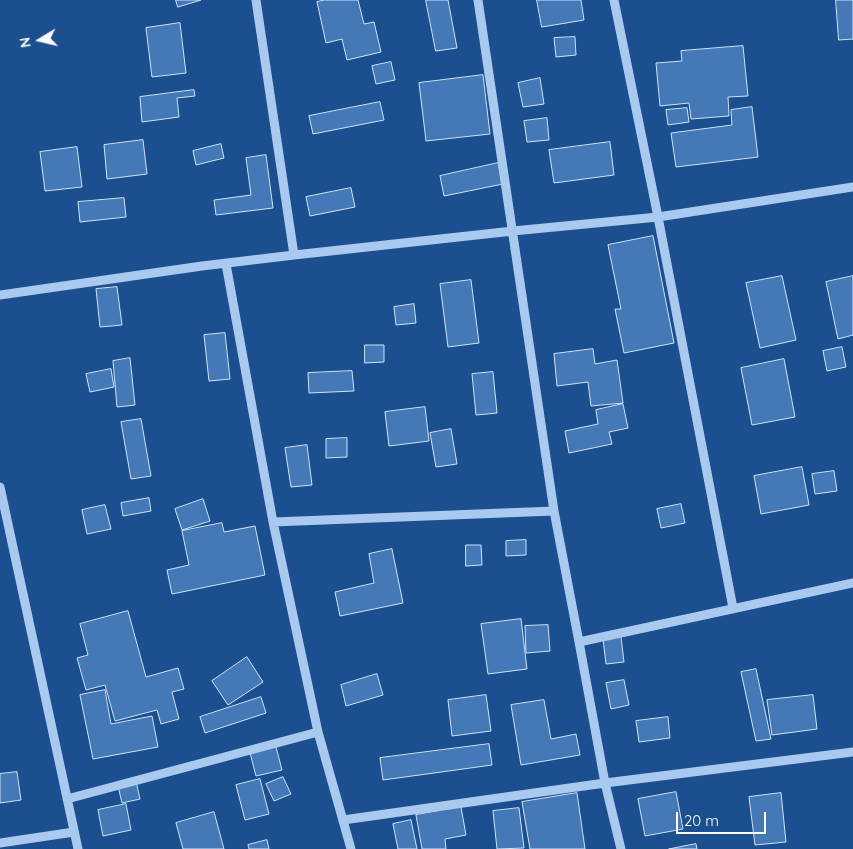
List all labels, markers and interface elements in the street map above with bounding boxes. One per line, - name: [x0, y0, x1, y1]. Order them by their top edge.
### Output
- north arrow: [15, 15, 65, 65]
- text: N: [15, 36, 35, 49]
- scale bar: [678, 802, 768, 834]
- text: 20 m: [684, 811, 719, 830]

